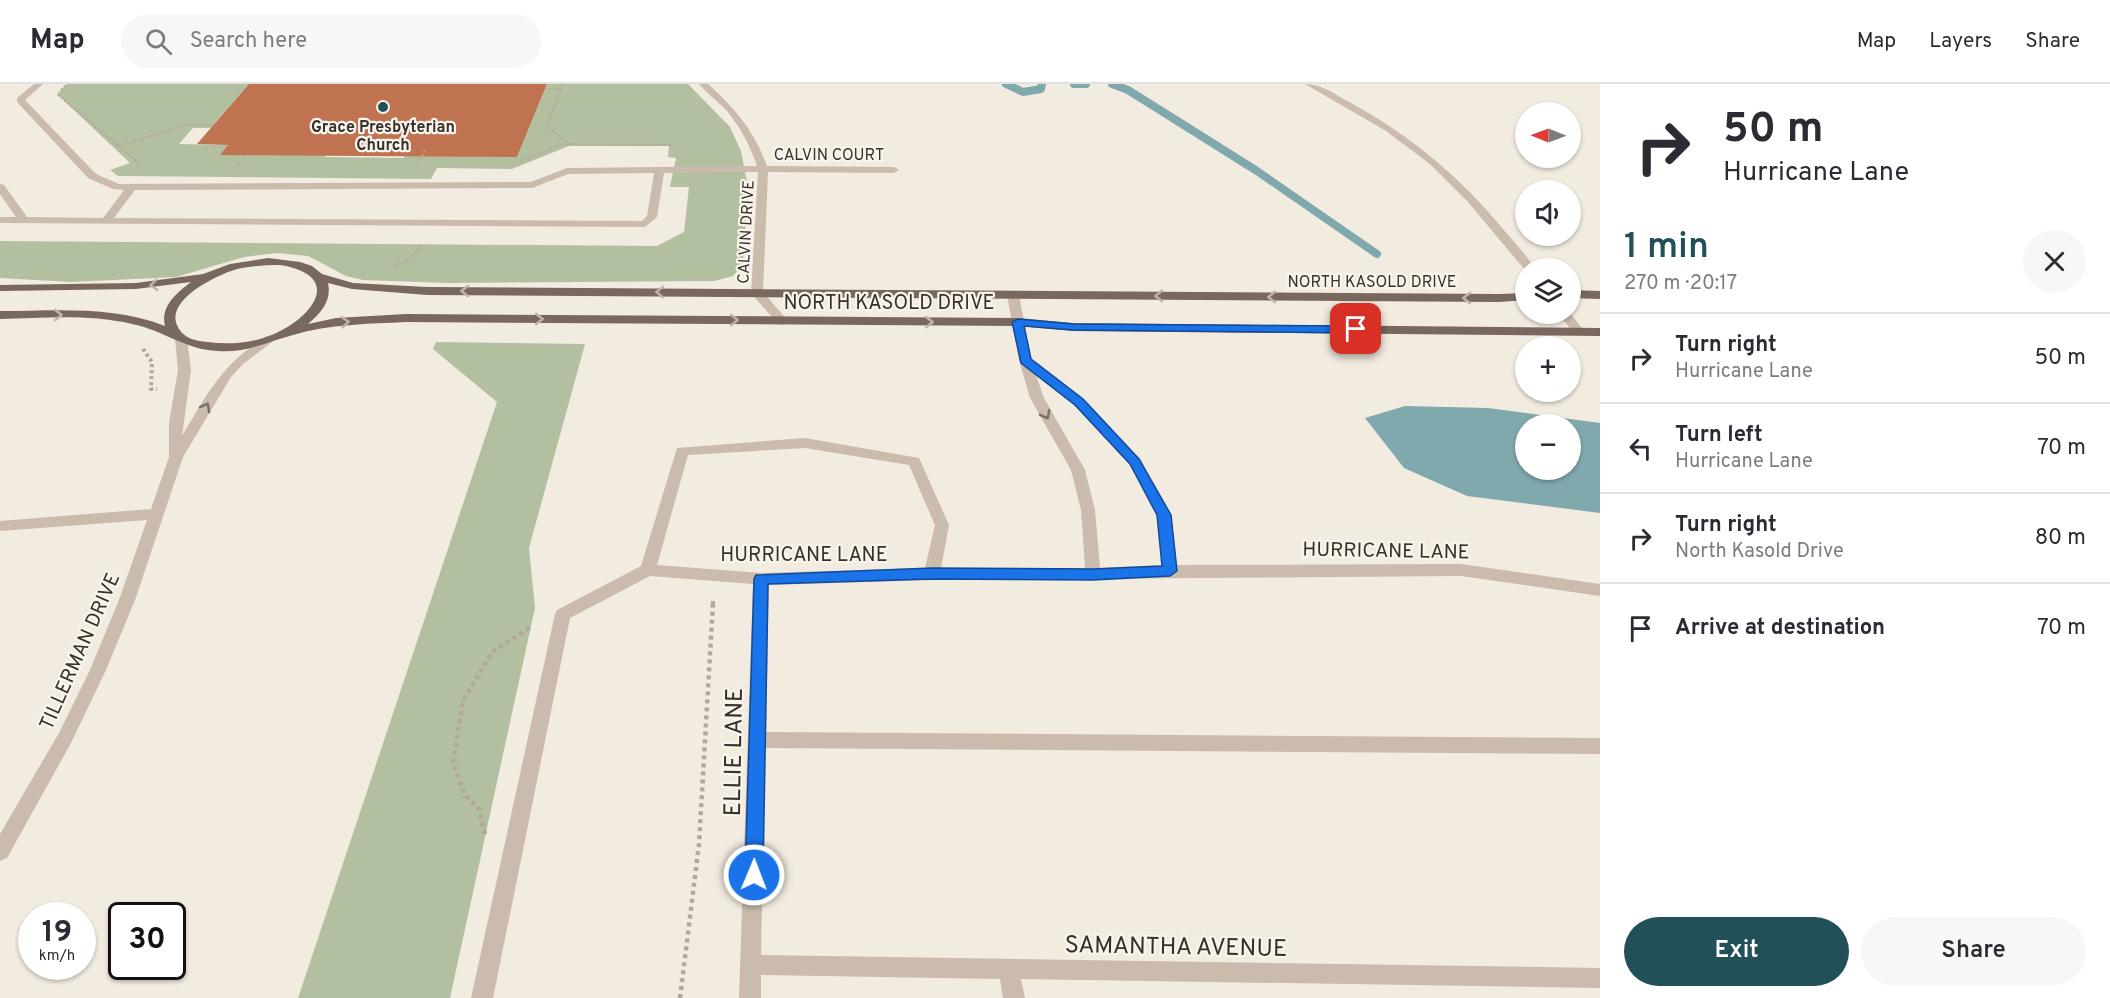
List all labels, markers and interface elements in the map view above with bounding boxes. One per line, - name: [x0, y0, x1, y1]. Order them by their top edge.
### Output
- search box: [121, 14, 541, 68]
- text: Map: [30, 23, 85, 59]
- icon: search: [142, 25, 175, 58]
- text: Search here: [190, 28, 307, 55]
- text: Map: [1857, 28, 1896, 55]
- text: Layers: [1929, 28, 1992, 55]
- text: Share: [2025, 28, 2080, 55]
- marker: Grace Presbyterian Church: [376, 100, 390, 114]
- north arrow: [1515, 102, 1581, 168]
- map controls: [1515, 102, 1581, 480]
- text: 50 m: [1723, 104, 1824, 157]
- icon: right: [1624, 108, 1702, 186]
- place label: Grace Presbyterian Church: [311, 118, 455, 156]
- street label: CALVIN COURT: [774, 146, 884, 166]
- text: Hurricane Lane: [1723, 156, 1909, 190]
- street label: CALVIN DRIVE: [734, 180, 760, 284]
- button: sound: [1515, 180, 1581, 246]
- text: 1 min: [1624, 225, 1709, 271]
- button: close: [2023, 230, 2086, 293]
- button: layers: [1515, 258, 1581, 324]
- text: 270 m · 20:17: [1624, 271, 1737, 297]
- street label: NORTH KASOLD DRIVE: [1288, 273, 1456, 293]
- one-way arrow: [150, 278, 159, 291]
- one-way arrow: [461, 285, 470, 297]
- one-way arrow: [656, 286, 665, 299]
- one-way arrow: [1155, 290, 1164, 302]
- street label: NORTH KASOLD DRIVE: [783, 291, 995, 317]
- one-way arrow: [1268, 291, 1277, 303]
- one-way arrow: [1463, 292, 1472, 304]
- pin: [1330, 303, 1381, 354]
- one-way arrow: [54, 309, 63, 321]
- icon: arrive: [1339, 312, 1372, 345]
- one-way arrow: [535, 313, 544, 325]
- one-way arrow: [730, 314, 739, 326]
- one-way arrow: [340, 316, 349, 329]
- one-way arrow: [925, 316, 934, 328]
- text: Turn right: [1675, 332, 1777, 359]
- button: +: [1515, 336, 1581, 402]
- icon: right: [1624, 342, 1657, 375]
- text: 50 m: [2034, 345, 2086, 372]
- text: Hurricane Lane: [1675, 359, 1813, 385]
- one-way arrow: [199, 402, 210, 413]
- one-way arrow: [1039, 408, 1050, 419]
- button: −: [1515, 414, 1581, 480]
- text: Turn left: [1675, 422, 1763, 449]
- icon: left: [1624, 432, 1657, 465]
- text: 70 m: [2037, 435, 2086, 462]
- text: Hurricane Lane: [1675, 449, 1813, 475]
- text: Turn right: [1675, 512, 1777, 539]
- icon: right: [1624, 522, 1657, 555]
- text: 80 m: [2035, 525, 2086, 552]
- street label: HURRICANE LANE: [1302, 538, 1470, 566]
- text: North Kasold Drive: [1675, 539, 1844, 565]
- street label: HURRICANE LANE: [720, 543, 888, 569]
- street label: TILLERMAN DRIVE: [34, 569, 127, 735]
- icon: arrive: [1624, 612, 1657, 645]
- text: Arrive at destination: [1675, 615, 1885, 642]
- text: 70 m: [2037, 615, 2086, 642]
- street label: ELLIE LANE: [719, 687, 751, 817]
- position arrow: [722, 843, 786, 907]
- speed limit sign: 30: [108, 902, 186, 980]
- text: 19: [42, 915, 72, 952]
- button: Exit: [1624, 917, 1849, 986]
- button: Share: [1861, 917, 2086, 986]
- street label: SAMANTHA AVENUE: [1064, 931, 1288, 965]
- text: km/h: [39, 947, 75, 966]

